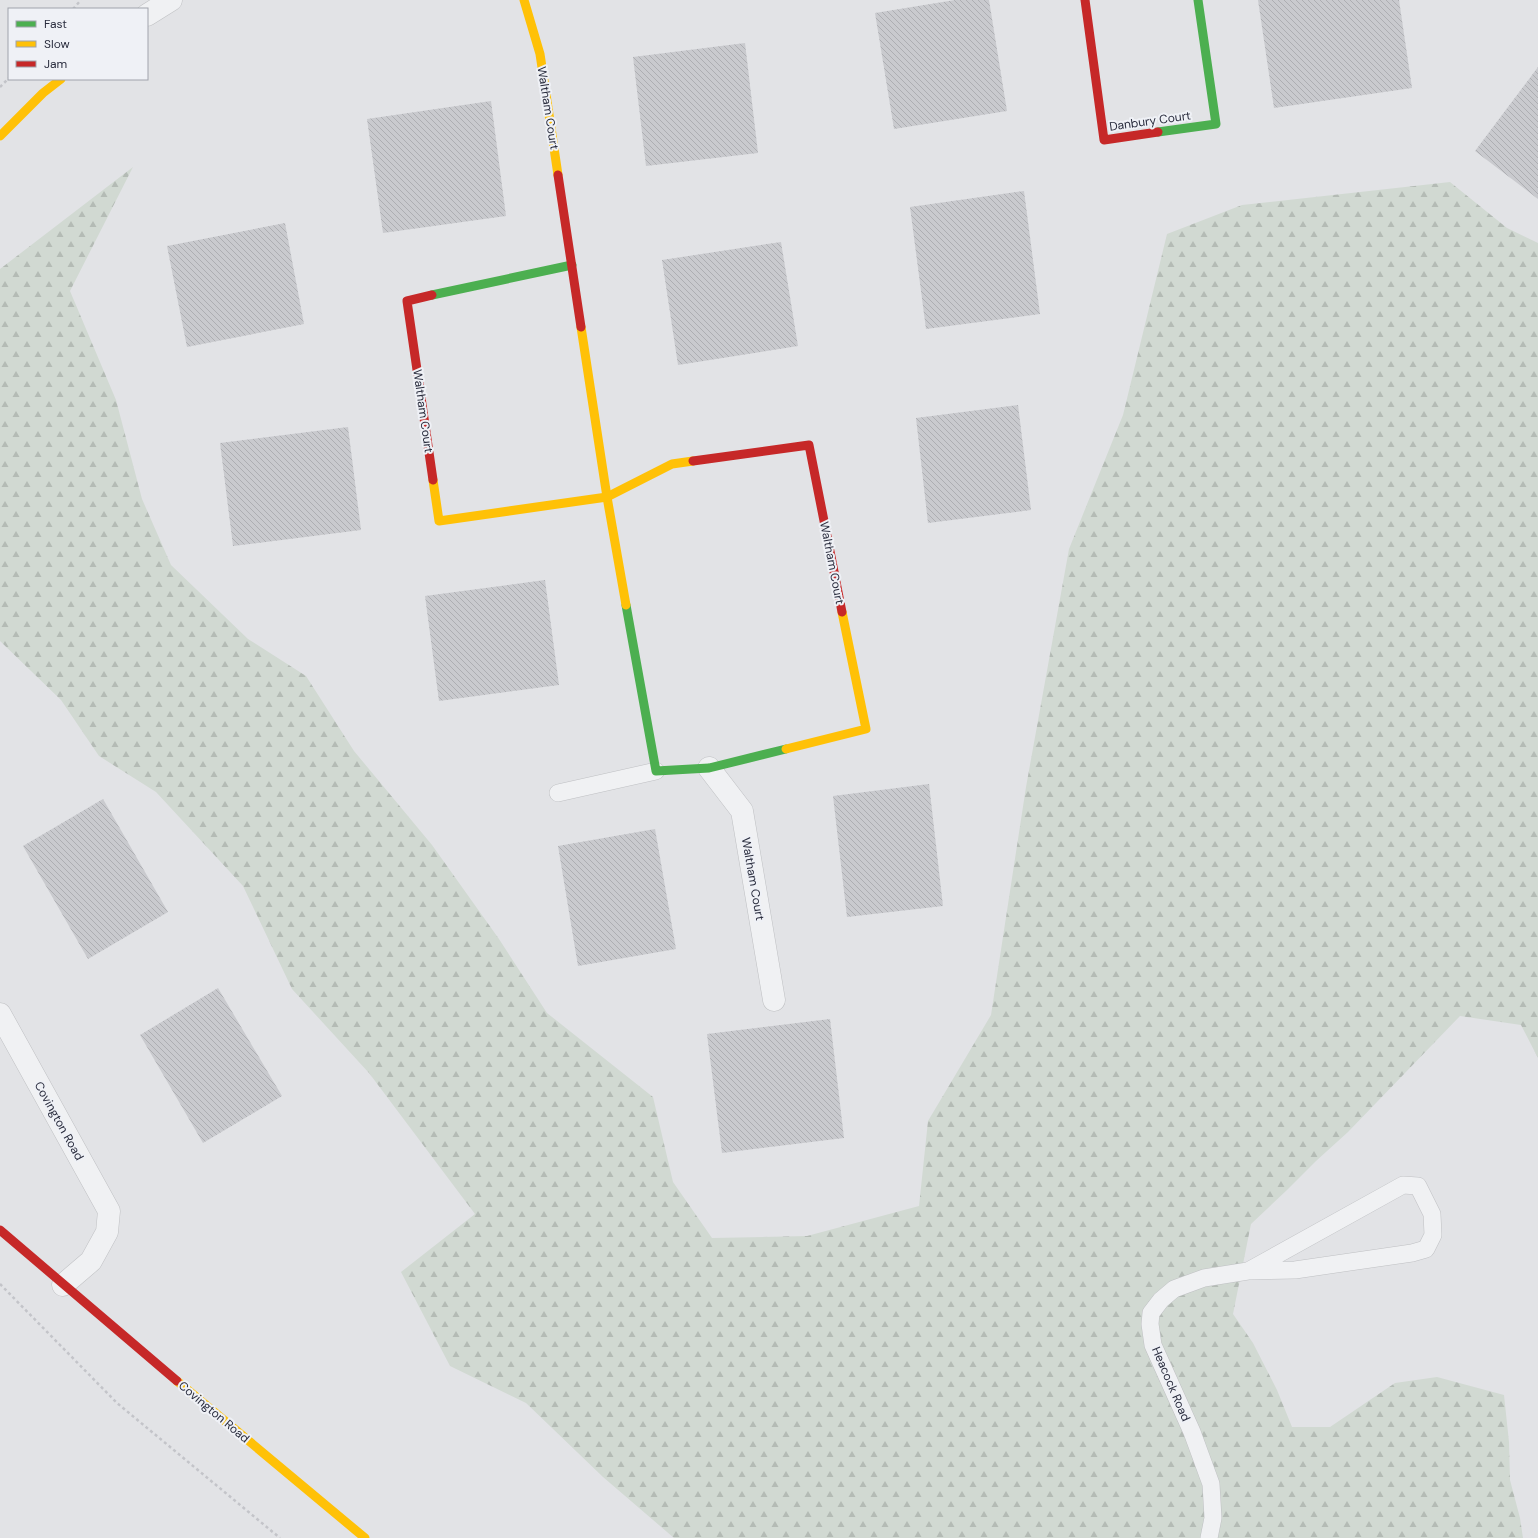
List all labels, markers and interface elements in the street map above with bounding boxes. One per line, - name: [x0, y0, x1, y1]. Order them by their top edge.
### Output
- legend: [8, 8, 148, 80]
- text: Fast: [44, 16, 67, 32]
- text: Slow: [44, 36, 70, 52]
- text: Jam: [44, 56, 67, 72]
- street label: Waltham Court: [534, 65, 563, 151]
- street label: Danbury Court: [1108, 107, 1192, 135]
- street label: Waltham Court: [409, 368, 437, 454]
- street label: Waltham Court: [816, 520, 848, 606]
- street label: Waltham Court: [738, 836, 768, 922]
- street label: Covington Road: [31, 1079, 87, 1163]
- street label: Heacock Road: [1148, 1344, 1194, 1424]
- street label: Covington Road: [175, 1378, 253, 1446]

